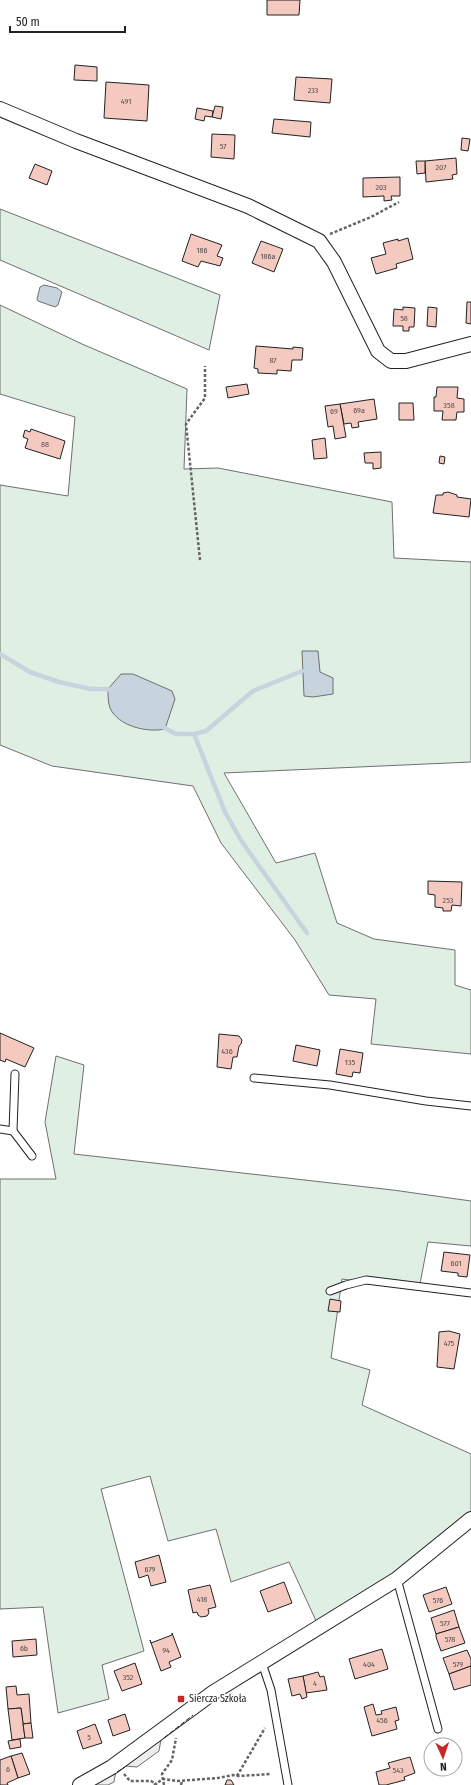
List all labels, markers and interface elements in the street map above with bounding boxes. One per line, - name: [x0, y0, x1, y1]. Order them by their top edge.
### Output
- scale bar: [10, 8, 125, 34]
- text: 50 m: [16, 15, 40, 29]
- house number: 233: [308, 86, 319, 95]
- house number: 491: [121, 97, 131, 106]
- house number: 57: [220, 142, 227, 151]
- house number: 207: [436, 163, 447, 172]
- house number: 203: [375, 183, 387, 192]
- house number: 186: [196, 246, 208, 255]
- house number: 186a: [260, 252, 276, 261]
- house number: 58: [400, 314, 408, 323]
- house number: 87: [269, 356, 277, 365]
- house number: 358: [443, 401, 455, 410]
- house number: 69a: [353, 406, 365, 415]
- house number: 69: [330, 407, 338, 416]
- house number: 88: [41, 440, 49, 449]
- house number: 253: [443, 896, 454, 905]
- house number: 436: [221, 1047, 233, 1056]
- house number: 135: [345, 1058, 356, 1067]
- house number: 601: [450, 1259, 462, 1268]
- house number: 475: [444, 1339, 455, 1348]
- house number: 679: [145, 1565, 156, 1574]
- house number: 418: [197, 1595, 207, 1604]
- house number: 576: [433, 1596, 443, 1605]
- house number: 577: [440, 1619, 451, 1628]
- house number: 578: [445, 1635, 455, 1644]
- house number: 6b: [20, 1644, 28, 1653]
- house number: 94: [162, 1646, 170, 1655]
- house number: 404: [363, 1660, 375, 1669]
- house number: 579: [453, 1660, 463, 1669]
- house number: 352: [123, 1673, 134, 1682]
- house number: 4: [313, 1679, 317, 1688]
- place label: Siercza Szkoła: [189, 1693, 246, 1705]
- marker: Siercza Szkoła: [176, 1694, 186, 1704]
- house number: 456: [376, 1716, 388, 1725]
- house number: 5: [87, 1733, 91, 1742]
- north arrow: [423, 1737, 463, 1777]
- text: N: [440, 1760, 447, 1773]
- house number: 6: [6, 1765, 10, 1774]
- house number: 543: [392, 1766, 404, 1775]

